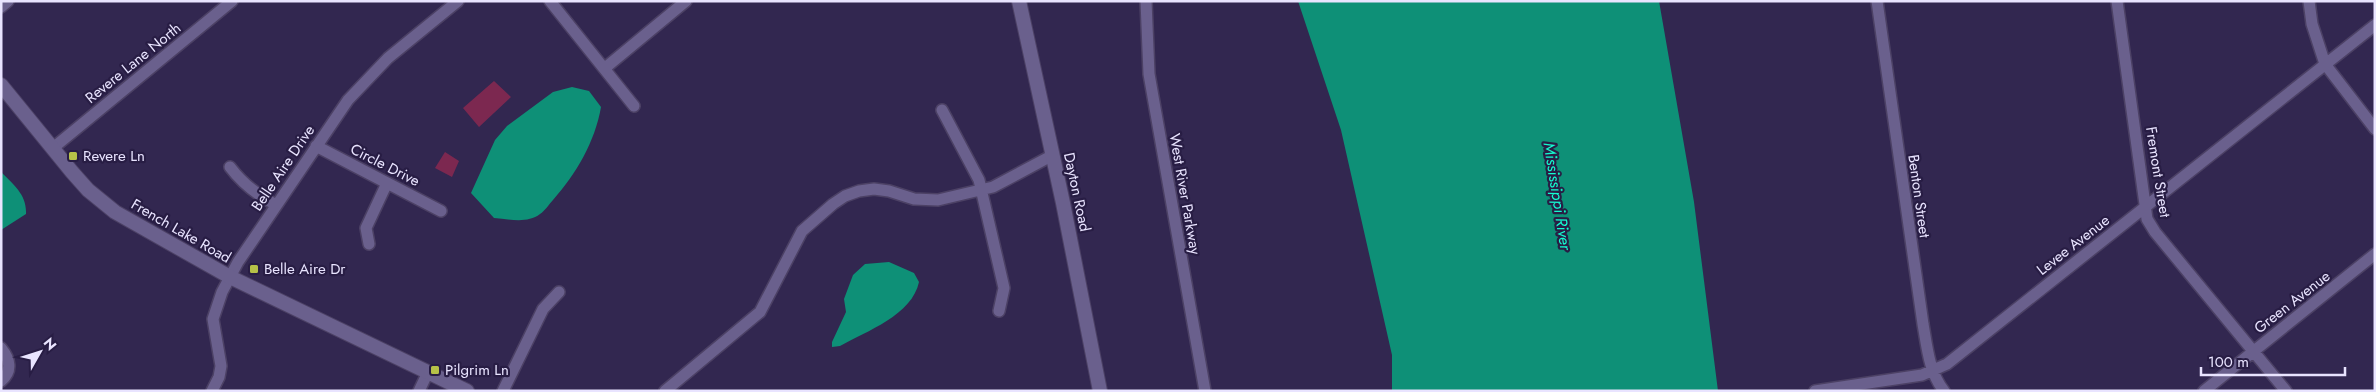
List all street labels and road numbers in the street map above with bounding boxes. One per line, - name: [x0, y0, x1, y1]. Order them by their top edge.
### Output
- street label: Revere Lane North: [80, 17, 186, 109]
- street label: Belle Aire Drive: [246, 120, 320, 215]
- street label: Fremont Street: [2140, 125, 2176, 219]
- street label: West River Parkway: [1164, 132, 1207, 257]
- street label: Circle Drive: [346, 138, 424, 192]
- street label: Dayton Road: [1058, 150, 1096, 234]
- street label: Benton Street: [1902, 153, 1936, 239]
- street label: French Lake Road: [127, 193, 235, 269]
- street label: Levee Avenue: [2032, 209, 2114, 281]
- street label: Green Avenue: [2249, 265, 2335, 339]

